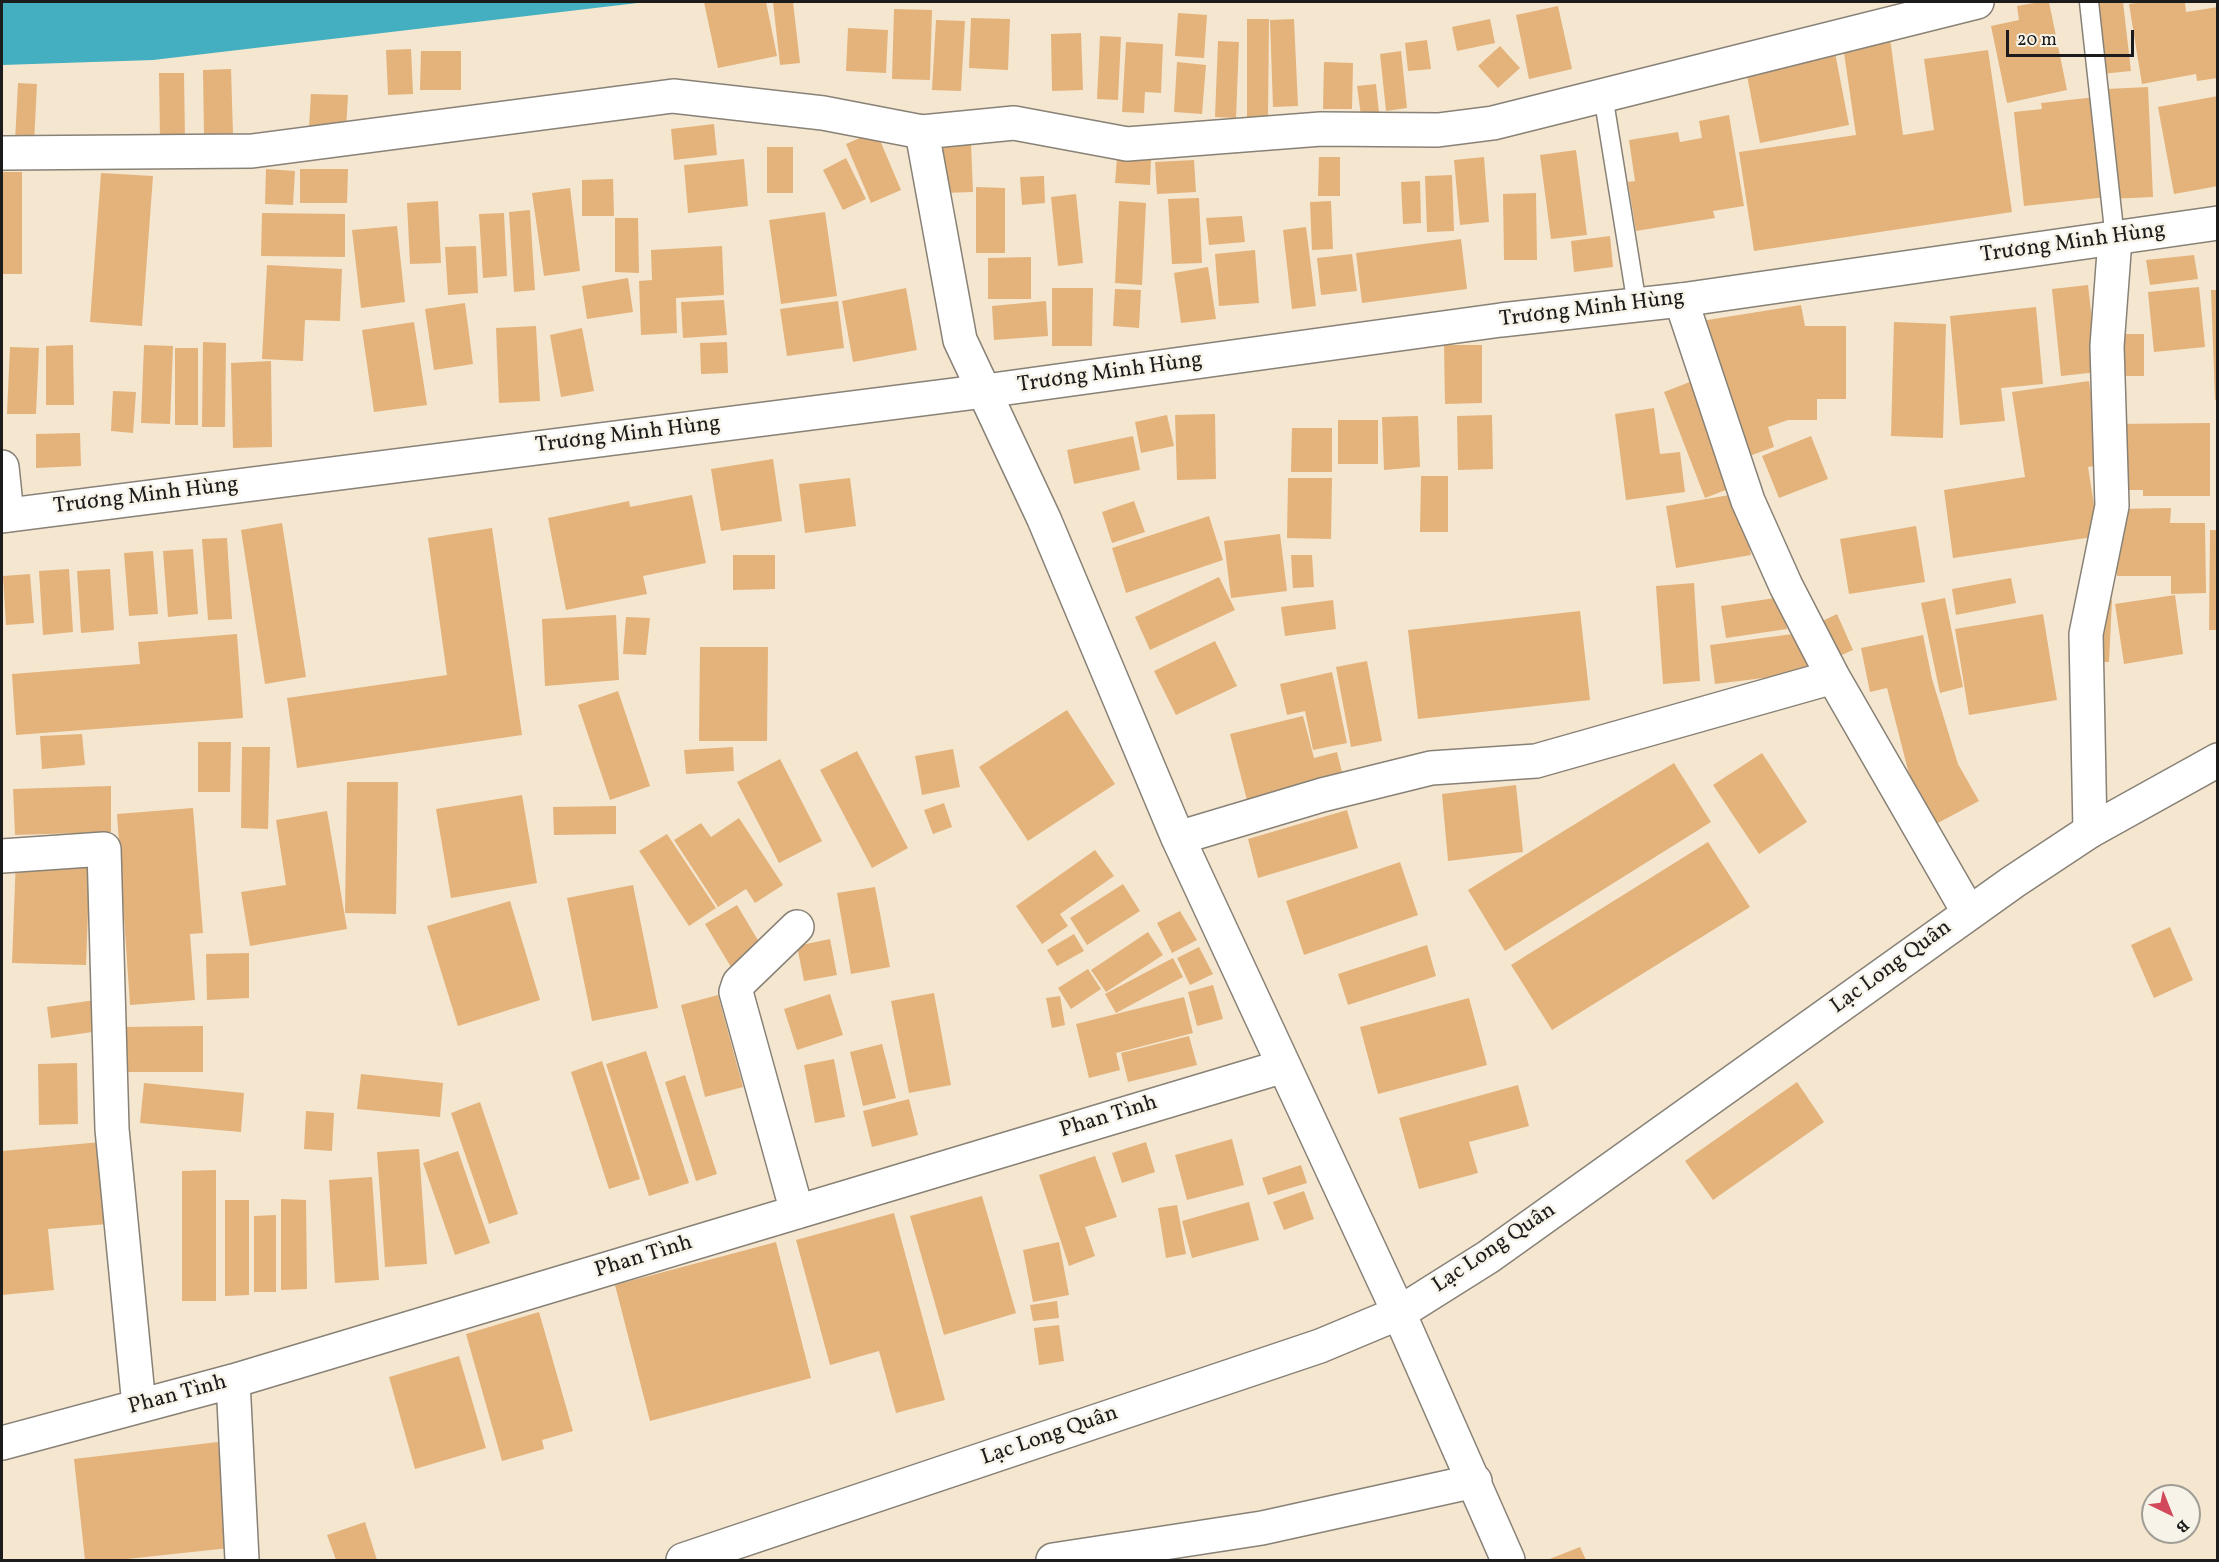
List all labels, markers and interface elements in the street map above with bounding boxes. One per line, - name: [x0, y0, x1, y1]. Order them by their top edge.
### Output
- scale bar: [2009, 18, 2136, 56]
- text: 20 m: [2017, 28, 2057, 53]
- street label: Trương Minh Hùng: [1979, 218, 2167, 270]
- street label: Trương Minh Hùng: [1498, 286, 1686, 334]
- street label: Trương Minh Hùng: [1016, 348, 1204, 400]
- street label: Trương Minh Hùng: [534, 412, 722, 460]
- street label: Trương Minh Hùng: [52, 473, 240, 521]
- street label: Lạc Long Quân: [1826, 915, 1958, 1021]
- street label: Phan Tình: [1057, 1091, 1161, 1145]
- street label: Lạc Long Quân: [1428, 1198, 1562, 1300]
- street label: Phan Tình: [592, 1231, 696, 1285]
- street label: Phan Tình: [126, 1370, 230, 1422]
- street label: Lạc Long Quân: [978, 1401, 1122, 1473]
- north arrow: [2141, 1484, 2201, 1544]
- text: B: [2170, 1514, 2193, 1537]

